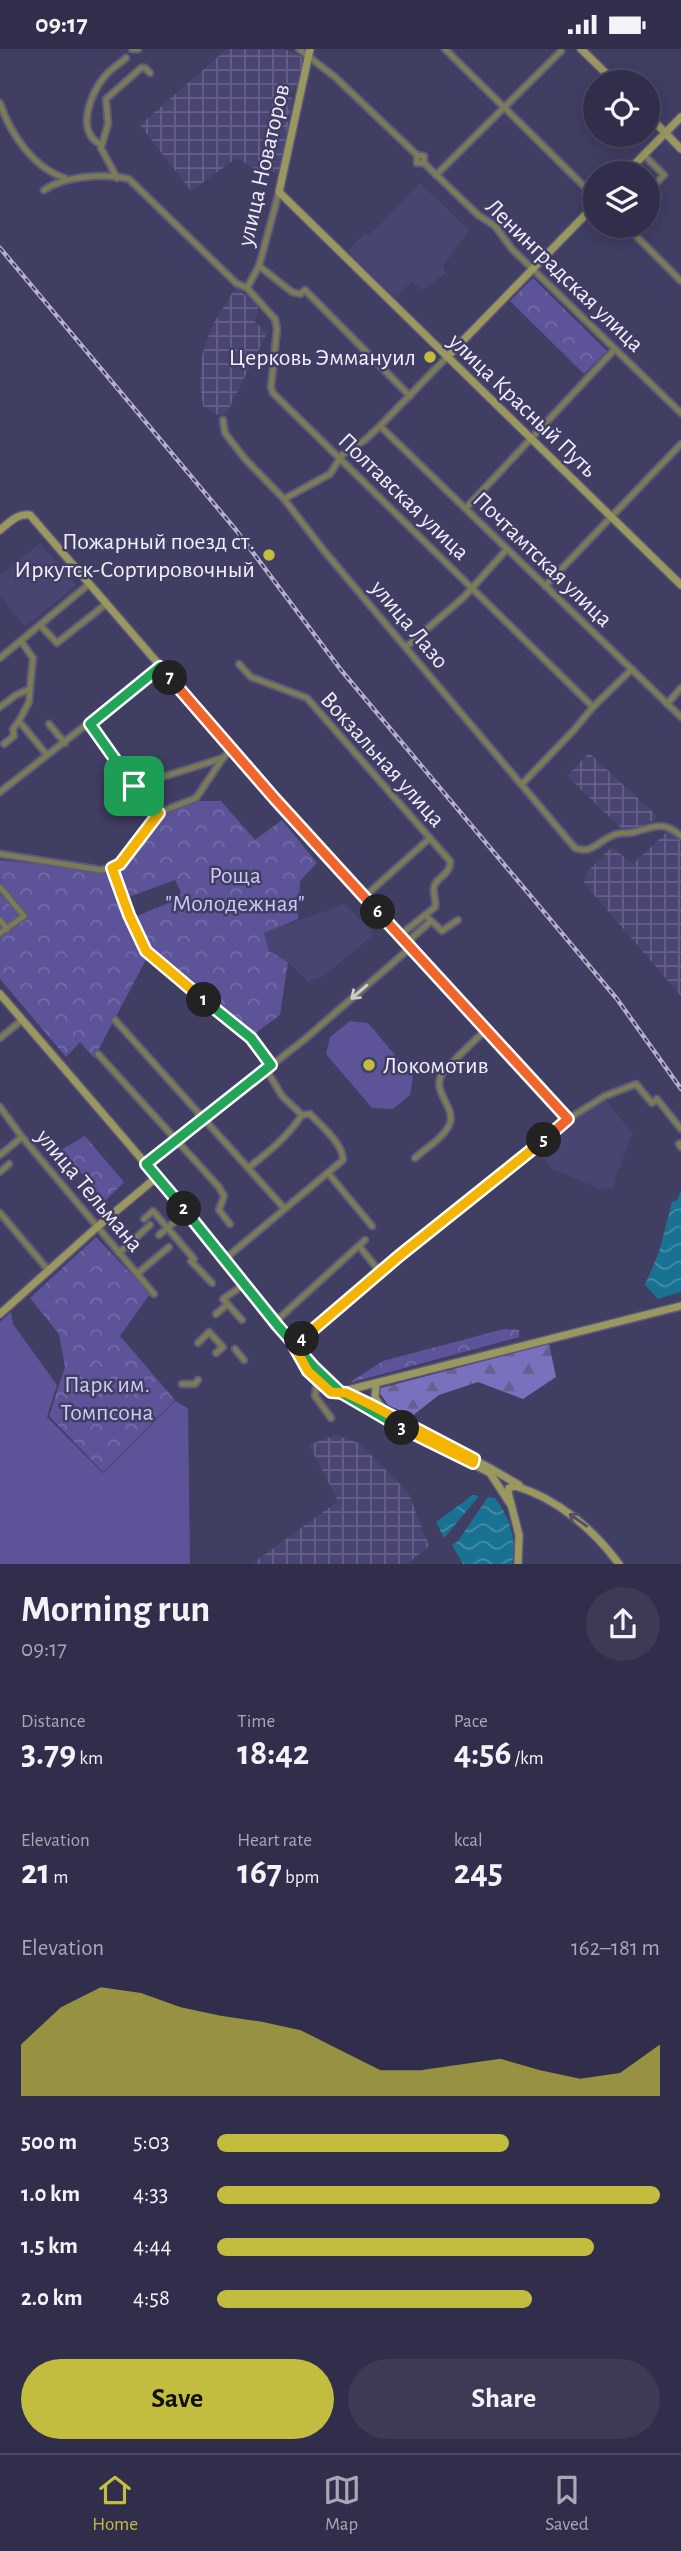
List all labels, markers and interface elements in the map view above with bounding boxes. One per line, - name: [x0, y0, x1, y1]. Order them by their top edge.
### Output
- text: 09:17: [35, 11, 88, 37]
- map controls: [583, 70, 660, 238]
- button: locate: [583, 70, 660, 147]
- street label: улица Новаторов: [233, 82, 294, 250]
- button: layers: [583, 161, 660, 238]
- street label: Ленинградская улица: [481, 194, 648, 357]
- street label: улица Красный Путь: [443, 329, 601, 482]
- place label: Церковь Эммануил: [229, 346, 416, 370]
- marker: Церковь Эммануил: [422, 349, 438, 365]
- street label: Полтавская улица: [333, 429, 473, 565]
- street label: Почтамтская улица: [468, 487, 617, 632]
- place label: Пожарный поезд ст. Иркутск-Сортировочный: [14, 530, 255, 582]
- marker: Пожарный поезд ст. Иркутск-Сортировочный: [261, 547, 277, 563]
- street label: улица Лазо: [365, 575, 453, 673]
- pin: 7: [152, 661, 188, 695]
- text: 7: [165, 668, 174, 687]
- street label: Вокзальная улица: [315, 687, 449, 832]
- pin: [104, 756, 164, 816]
- icon: arrive: [115, 767, 153, 805]
- park label: Роща "Молодежная": [165, 864, 305, 916]
- pin: 6: [360, 895, 396, 929]
- text: 6: [373, 902, 382, 921]
- pin: 1: [186, 983, 222, 1017]
- one-way arrow: [350, 984, 368, 1000]
- text: 1: [200, 990, 207, 1009]
- place label: Локомотив: [383, 1054, 489, 1078]
- marker: Локомотив: [361, 1057, 377, 1073]
- pin: 5: [526, 1123, 562, 1157]
- street label: улица Тельмана: [31, 1124, 147, 1257]
- text: 5: [539, 1130, 548, 1149]
- pin: 2: [166, 1191, 202, 1227]
- text: 2: [179, 1199, 188, 1218]
- pin: 4: [284, 1321, 320, 1357]
- text: 4: [297, 1329, 306, 1348]
- park label: Парк им. Томпсона: [60, 1373, 154, 1425]
- pin: 3: [384, 1411, 420, 1445]
- text: 3: [397, 1418, 406, 1437]
- one-way arrow: [569, 1513, 588, 1527]
- button: share: [586, 1587, 660, 1661]
- text: Morning run: [21, 1591, 210, 1629]
- text: 09:17: [21, 1638, 67, 1661]
- text: Distance: [21, 1712, 85, 1731]
- text: Time: [237, 1712, 275, 1731]
- text: Pace: [454, 1712, 488, 1731]
- text: 3.79: [21, 1736, 76, 1771]
- text: 18:42: [237, 1736, 309, 1771]
- text: 4:56: [454, 1736, 511, 1771]
- text: km: [76, 1749, 103, 1768]
- text: /km: [511, 1749, 544, 1768]
- text: Elevation: [21, 1831, 90, 1850]
- text: Heart rate: [237, 1831, 312, 1850]
- text: kcal: [454, 1831, 483, 1850]
- text: 21: [21, 1855, 50, 1890]
- text: 167: [237, 1855, 282, 1890]
- text: 245: [454, 1855, 503, 1890]
- text: m: [50, 1868, 68, 1887]
- text: bpm: [282, 1868, 320, 1887]
- text: Elevation: [21, 1937, 104, 1960]
- text: 162–181 m: [571, 1937, 660, 1960]
- text: 500 m: [21, 2131, 77, 2154]
- text: 5:03: [133, 2131, 170, 2154]
- text: 1.0 km: [21, 2183, 80, 2206]
- text: 4:33: [133, 2183, 168, 2206]
- text: 1.5 km: [21, 2235, 78, 2258]
- text: 4:44: [133, 2235, 171, 2258]
- text: 2.0 km: [21, 2287, 83, 2310]
- text: 4:58: [133, 2287, 170, 2310]
- button: Save: [21, 2359, 334, 2439]
- button: Share: [348, 2359, 660, 2439]
- tab: Home: [92, 2471, 138, 2536]
- tab: Map: [323, 2471, 361, 2536]
- tab: Saved: [545, 2471, 589, 2536]

